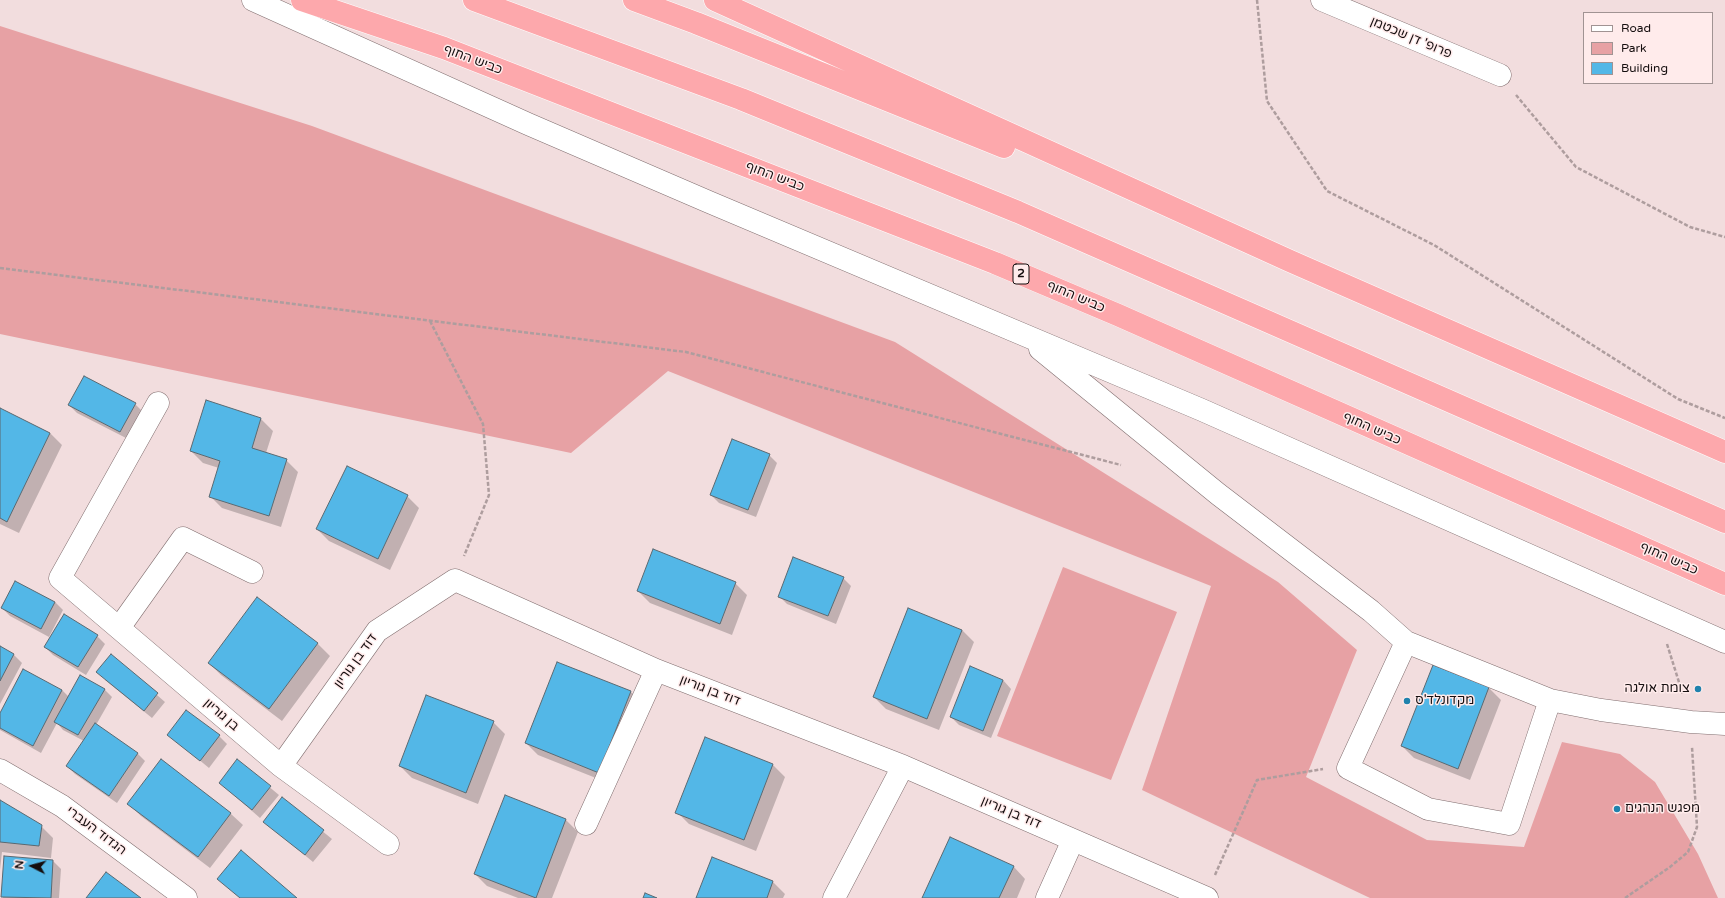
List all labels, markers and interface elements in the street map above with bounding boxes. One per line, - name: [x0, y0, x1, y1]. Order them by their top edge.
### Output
- legend: [1583, 12, 1713, 84]
- street label: פרופ' דן שכטמן: [1368, 14, 1454, 62]
- text: Road: [1621, 21, 1651, 35]
- text: Park: [1621, 41, 1647, 55]
- street label: כביש החוף: [442, 42, 504, 78]
- text: Building: [1621, 61, 1668, 75]
- street label: כביש החוף: [744, 159, 806, 195]
- road number: 2: [1013, 264, 1029, 284]
- street label: כביש החוף: [1045, 278, 1107, 316]
- street label: כביש החוף: [1341, 409, 1403, 449]
- street label: כביש החוף: [1638, 539, 1700, 579]
- street label: דוד בן גוריון: [331, 631, 381, 691]
- street label: דוד בן גוריון: [677, 672, 743, 710]
- place label: צומת אולגה: [1624, 681, 1690, 697]
- marker: צומת אולגה: [1693, 684, 1703, 694]
- place label: מקדונלד'ס: [1415, 693, 1474, 709]
- street label: בן גוריון: [200, 695, 242, 735]
- marker: מקדונלד'ס: [1402, 696, 1412, 706]
- street label: דוד בן גוריון: [979, 793, 1043, 833]
- place label: מפגש הנהגים: [1625, 801, 1700, 817]
- street label: הגדוד העברי: [63, 803, 129, 859]
- marker: מפגש הנהגים: [1612, 804, 1622, 814]
- north arrow: [12, 846, 52, 886]
- text: N: [13, 860, 26, 870]

